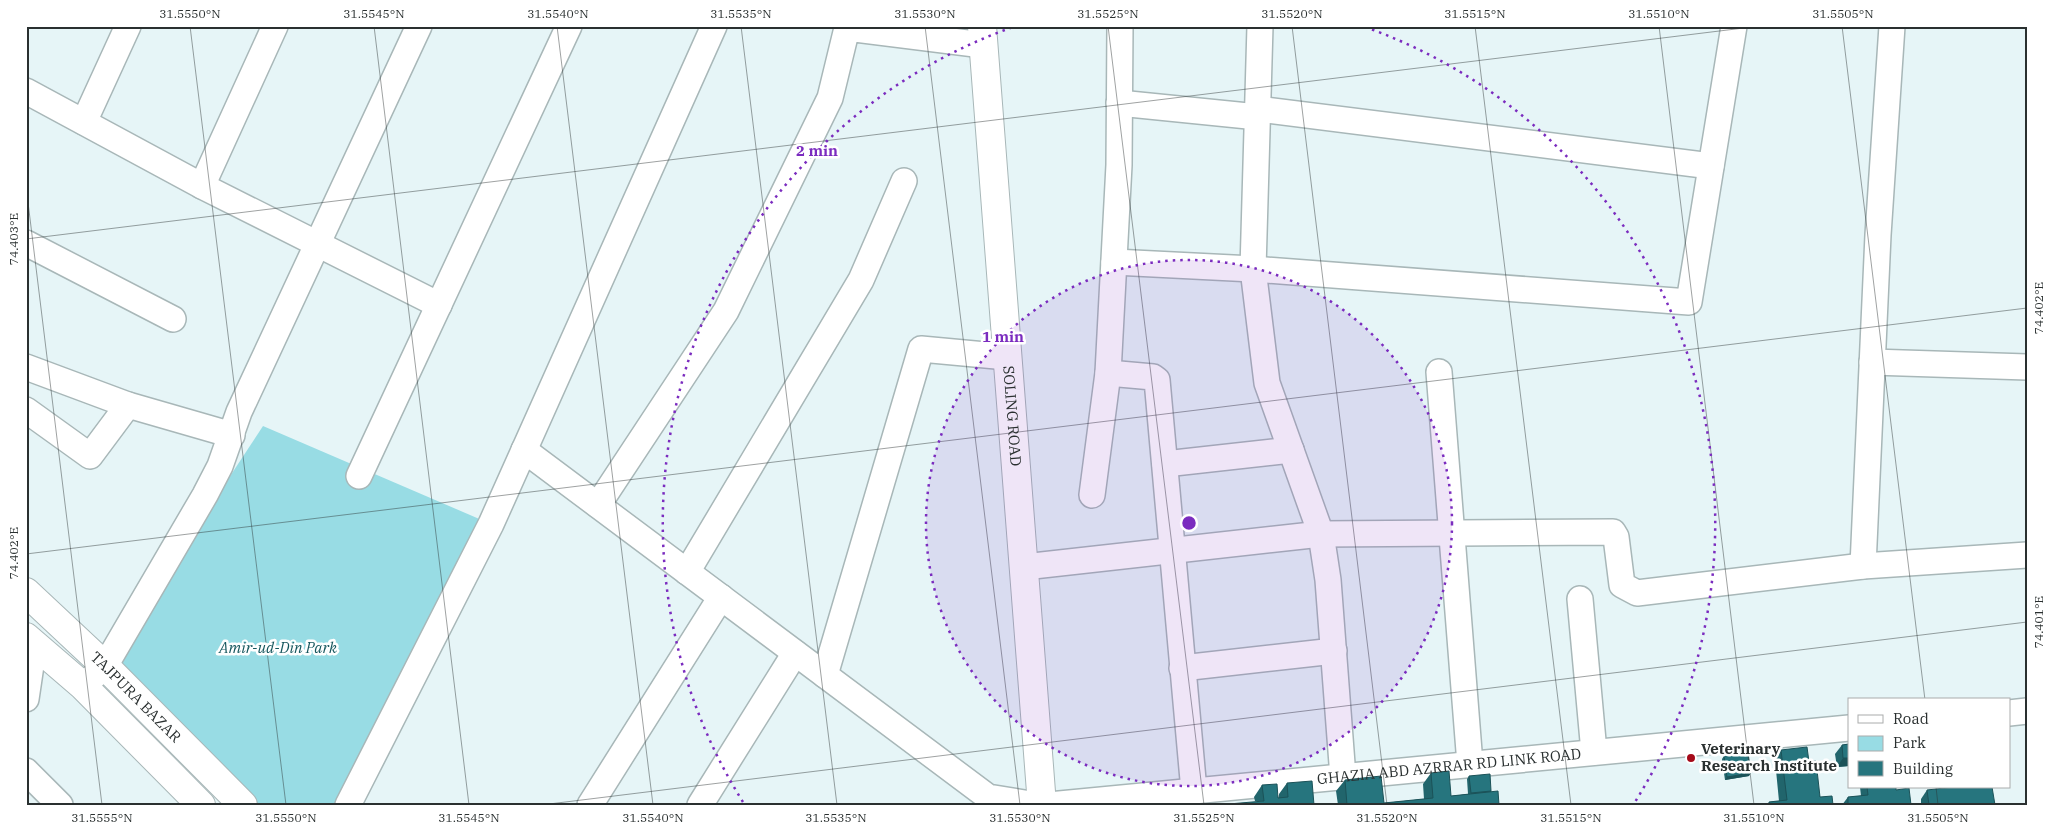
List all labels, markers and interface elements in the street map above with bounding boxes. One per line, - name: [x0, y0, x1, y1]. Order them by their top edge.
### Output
- text: 31.5550°N: [159, 6, 221, 21]
- text: 31.5545°N: [343, 6, 405, 21]
- text: 31.5540°N: [527, 6, 589, 21]
- text: 31.5535°N: [710, 6, 772, 21]
- text: 31.5530°N: [894, 6, 956, 21]
- text: 31.5525°N: [1077, 6, 1139, 21]
- text: 31.5520°N: [1261, 6, 1323, 21]
- text: 31.5515°N: [1444, 6, 1506, 21]
- text: 31.5510°N: [1628, 6, 1690, 21]
- text: 31.5505°N: [1812, 6, 1874, 21]
- text: 2 min: [796, 141, 838, 160]
- text: 74.403°E: [6, 213, 21, 265]
- text: 74.402°E: [2031, 282, 2046, 334]
- text: 1 min: [982, 327, 1024, 346]
- street label: SOLING ROAD: [999, 365, 1026, 467]
- centre of rings: [1180, 514, 1198, 532]
- text: 74.402°E: [6, 527, 21, 579]
- text: 74.401°E: [2031, 596, 2046, 648]
- park label: Amir-ud-Din Park: [218, 638, 337, 657]
- street label: TAJPURA BAZAR: [87, 647, 185, 746]
- legend: [1848, 698, 2010, 788]
- text: Road: [1893, 709, 1929, 728]
- text: Park: [1893, 733, 1926, 752]
- place label: Veterinary Research Institute: [1701, 739, 1837, 775]
- street label: GHAZIA ABD AZRRAR RD LINK ROAD: [1316, 744, 1582, 788]
- marker: Veterinary Research Institute: [1685, 752, 1697, 764]
- text: Building: [1893, 759, 1953, 778]
- text: 31.5555°N: [71, 810, 133, 825]
- text: 31.5550°N: [255, 810, 317, 825]
- text: 31.5545°N: [438, 810, 500, 825]
- text: 31.5540°N: [622, 810, 684, 825]
- text: 31.5535°N: [805, 810, 867, 825]
- text: 31.5530°N: [989, 810, 1051, 825]
- text: 31.5525°N: [1173, 810, 1235, 825]
- text: 31.5520°N: [1356, 810, 1418, 825]
- text: 31.5515°N: [1540, 810, 1602, 825]
- text: 31.5510°N: [1723, 810, 1785, 825]
- text: 31.5505°N: [1907, 810, 1969, 825]

